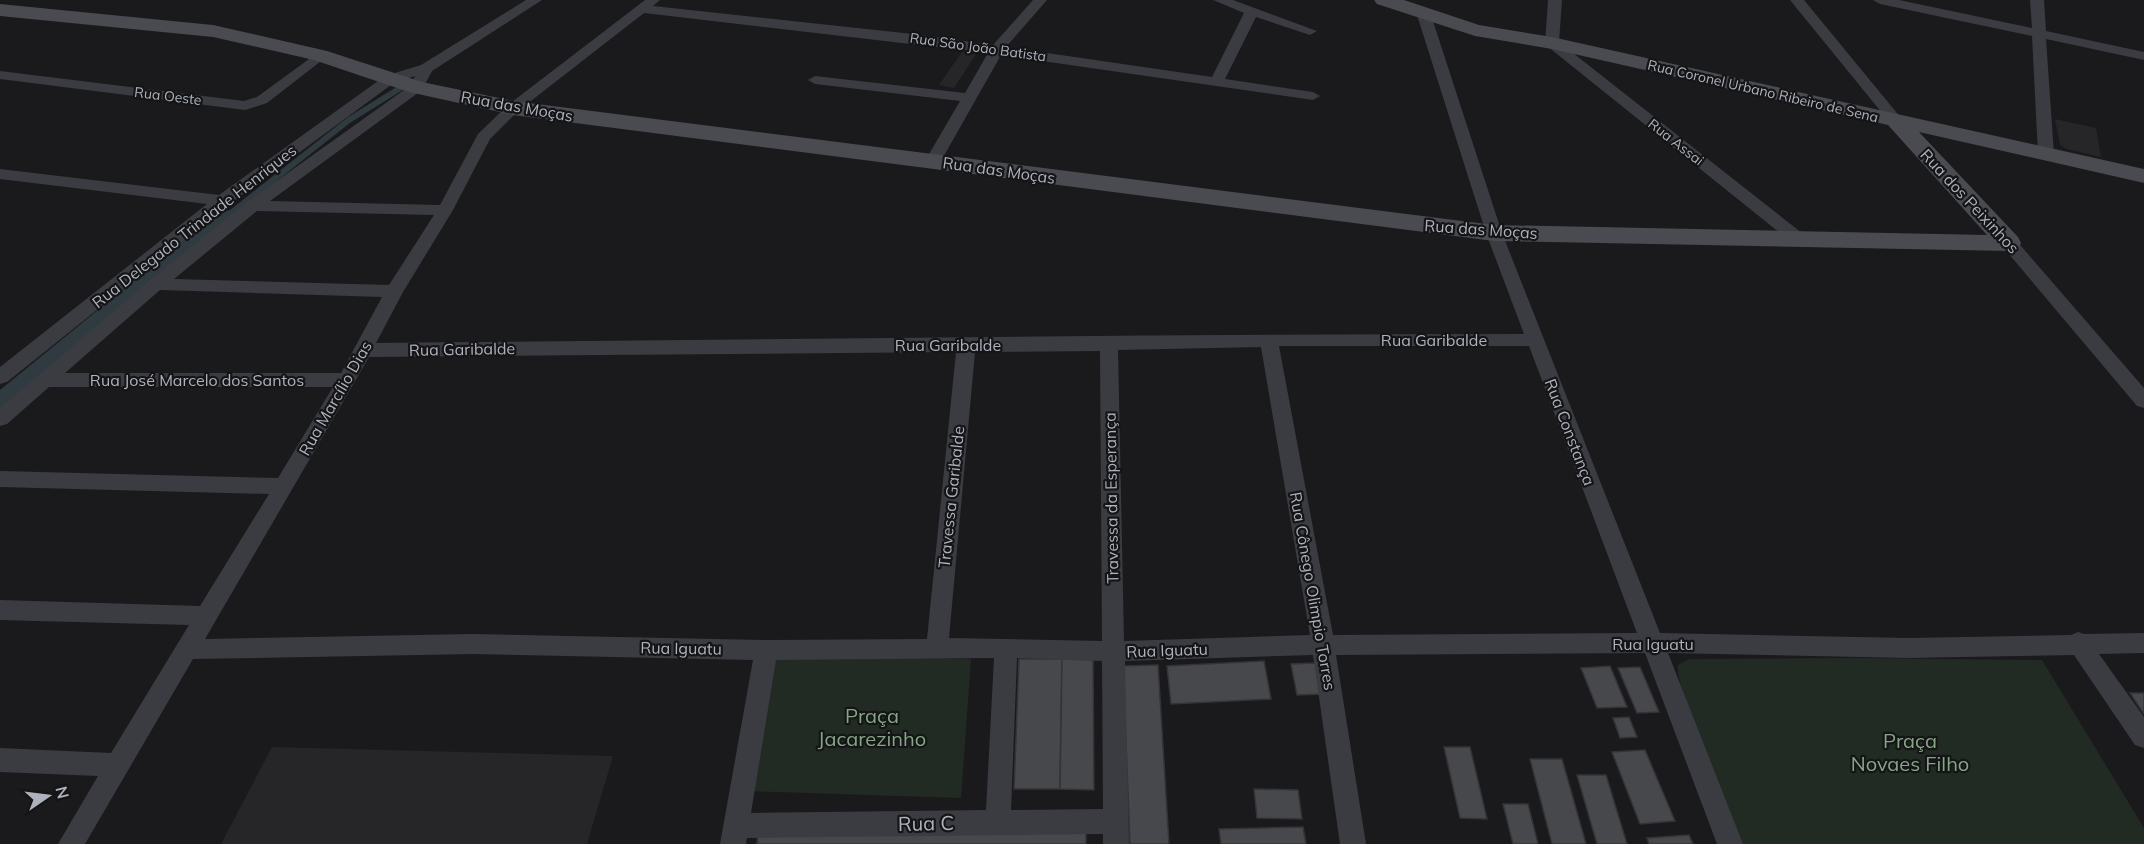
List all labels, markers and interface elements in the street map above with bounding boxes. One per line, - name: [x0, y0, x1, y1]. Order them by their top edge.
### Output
- street label: Rua São João Batista: [909, 29, 1047, 65]
- street label: Rua Coronel Urbano Ribeiro de Sena: [1646, 56, 1880, 126]
- street label: Rua Oeste: [133, 83, 203, 109]
- street label: Rua das Moças: [459, 86, 575, 126]
- street label: Rua Assai: [1645, 115, 1707, 169]
- street label: Rua Delegado Trindade Henriques: [88, 140, 300, 312]
- street label: Rua dos Peixinhos: [1916, 145, 2024, 257]
- street label: Rua das Moças: [941, 152, 1057, 188]
- street label: Rua das Moças: [1424, 215, 1538, 243]
- street label: Rua Garibalde: [1381, 330, 1487, 350]
- street label: Rua Garibalde: [895, 335, 1001, 355]
- street label: Rua Marcílio Dias: [294, 337, 376, 459]
- street label: Rua Garibalde: [409, 338, 515, 360]
- street label: Rua José Marcelo dos Santos: [90, 370, 304, 390]
- street label: Rua Constança: [1540, 376, 1600, 488]
- street label: Travessa da Esperança: [1100, 412, 1122, 584]
- street label: Travessa Garibalde: [934, 425, 968, 569]
- street label: Rua Cônego Olimpio Torres: [1286, 490, 1340, 692]
- street label: Rua Iguatu: [1612, 634, 1694, 654]
- street label: Rua Iguatu: [640, 637, 722, 659]
- street label: Rua Iguatu: [1126, 639, 1208, 661]
- park label: Praça Jacarezinho: [818, 703, 926, 751]
- park label: Praça Novaes Filho: [1851, 728, 1969, 776]
- north arrow: [18, 766, 78, 826]
- text: N: [51, 784, 74, 801]
- street label: Rua C: [898, 810, 954, 836]

